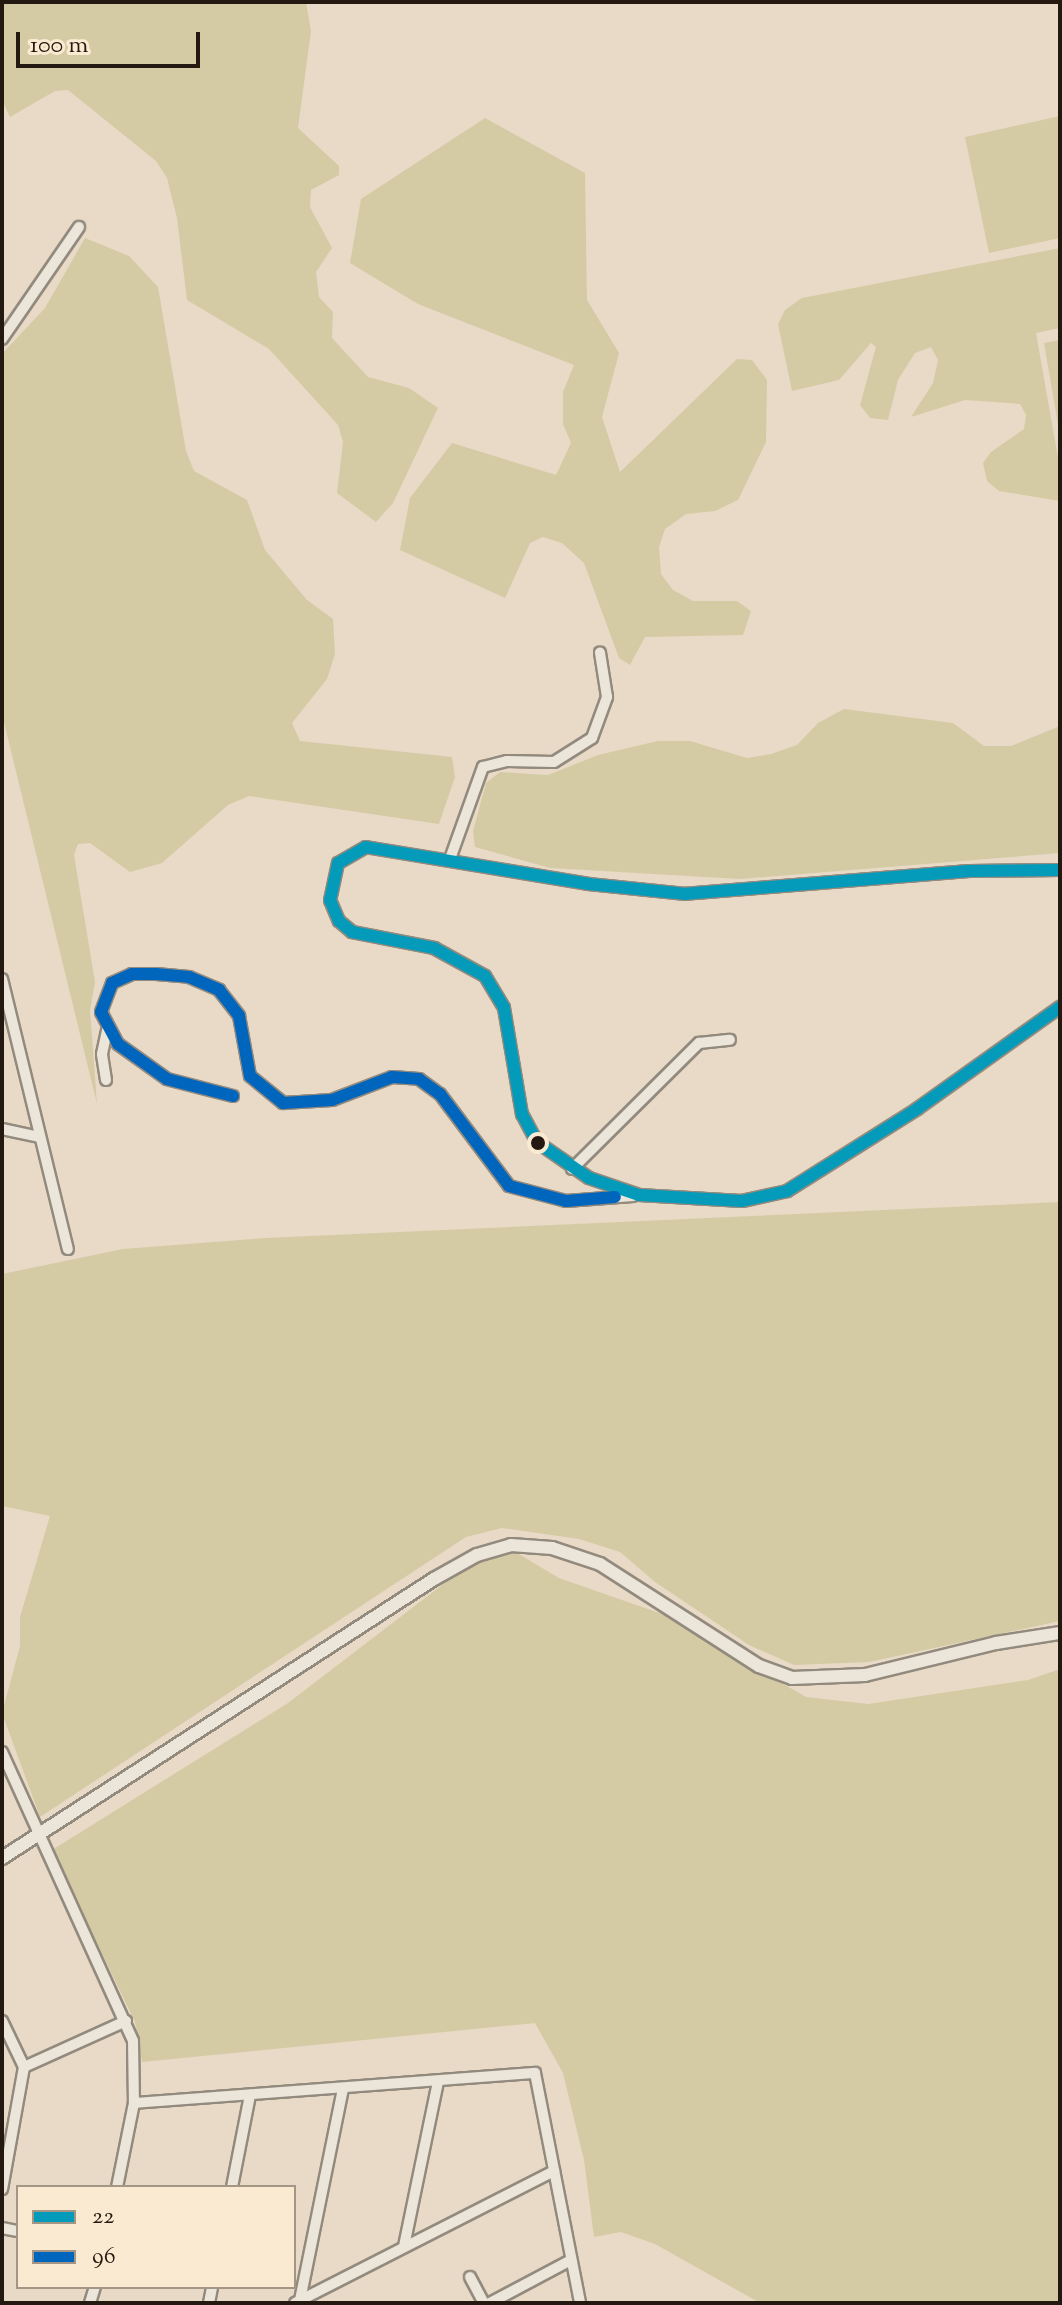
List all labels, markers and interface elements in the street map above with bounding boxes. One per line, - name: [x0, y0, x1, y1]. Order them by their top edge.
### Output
- scale bar: [20, 16, 204, 66]
- text: 100 m: [30, 29, 88, 63]
- unlabelled marker: [530, 1135, 546, 1151]
- legend: [16, 2185, 296, 2289]
- text: 22: [92, 2200, 114, 2234]
- text: 96: [92, 2240, 116, 2274]

